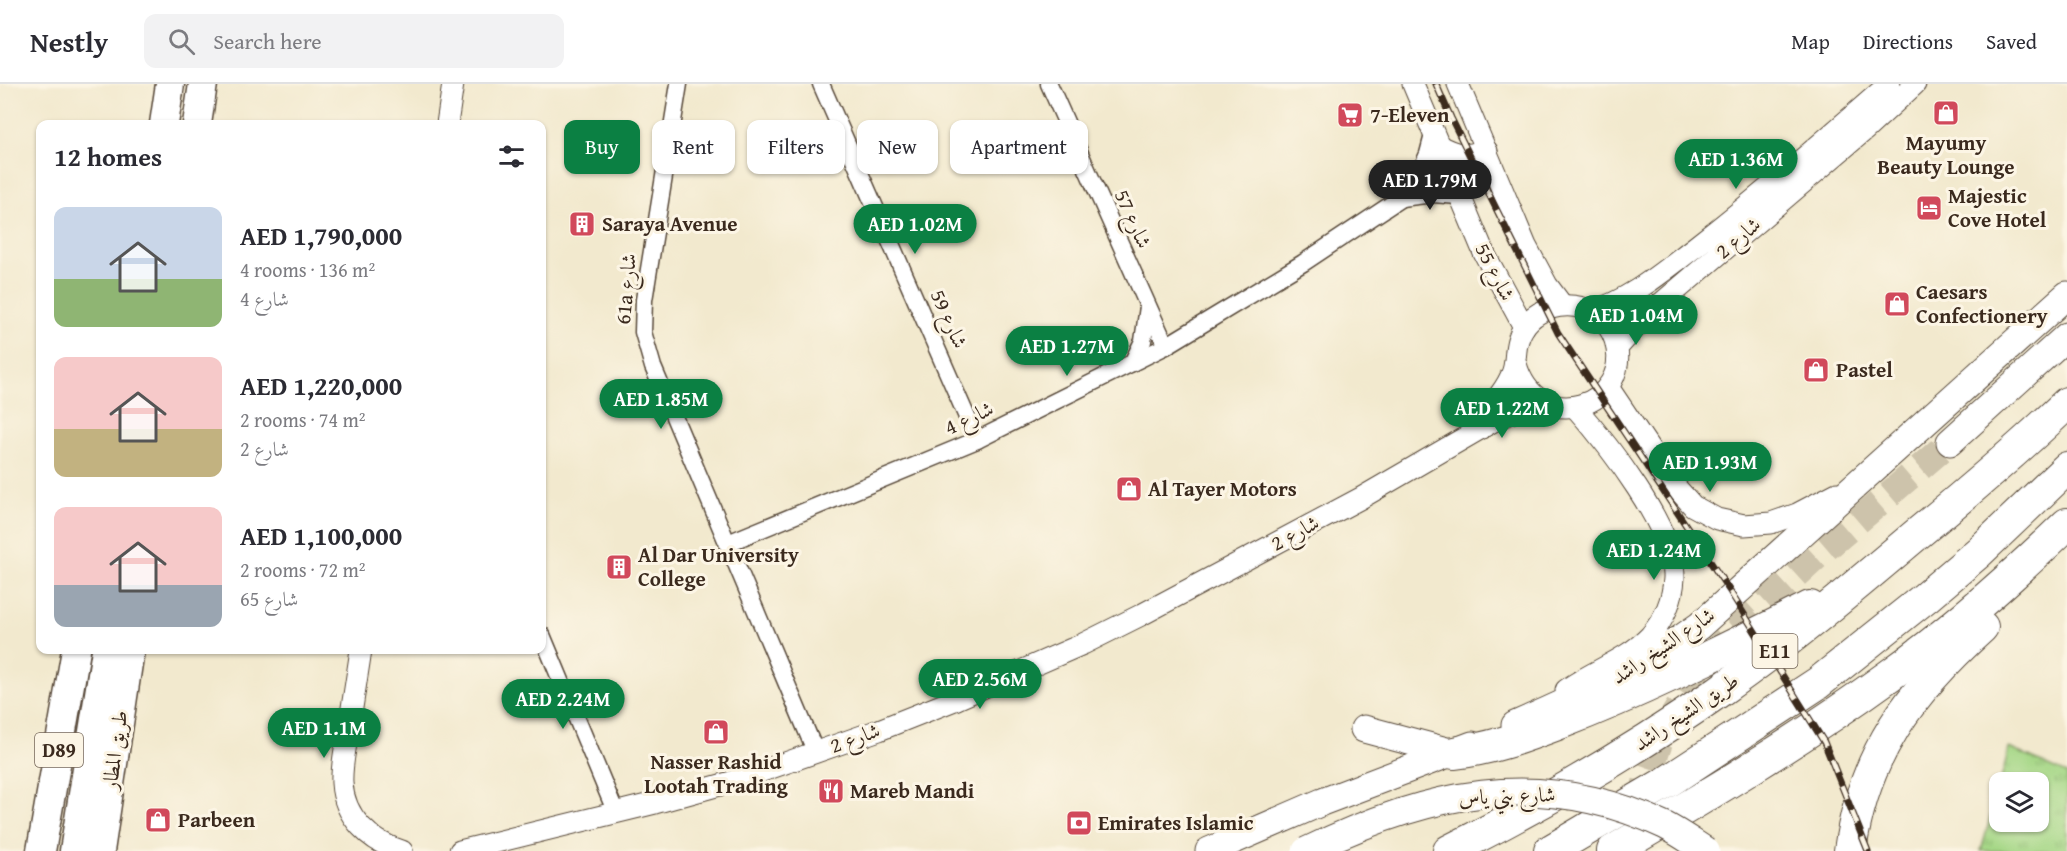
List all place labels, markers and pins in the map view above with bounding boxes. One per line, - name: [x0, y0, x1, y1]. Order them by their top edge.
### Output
- shop icon: Mayumy Beauty Lounge: [1931, 98, 1961, 128]
- place label: 7-Eleven: [1370, 99, 1450, 130]
- supermarket icon: 7-Eleven: [1335, 100, 1365, 130]
- place label: Mayumy Beauty Lounge: [1877, 127, 2015, 182]
- pin: AED 1.36M: [1667, 139, 1805, 190]
- pin: AED 1.79M: [1361, 160, 1499, 211]
- place label: Majestic Cove Hotel: [1948, 180, 2047, 235]
- hotel icon: Majestic Cove Hotel: [1914, 193, 1944, 223]
- pin: AED 1.02M: [846, 204, 984, 255]
- place label: Saraya Avenue: [602, 208, 738, 239]
- building icon: Saraya Avenue: [567, 209, 597, 239]
- place label: Caesars Confectionery: [1916, 276, 2048, 331]
- shop icon: Caesars Confectionery: [1882, 289, 1912, 319]
- pin: AED 1.04M: [1567, 295, 1705, 346]
- pin: AED 1.27M: [998, 326, 1136, 377]
- place label: Pastel: [1836, 354, 1893, 385]
- shop icon: Pastel: [1801, 355, 1831, 385]
- pin: AED 1.85M: [592, 379, 730, 430]
- pin: AED 1.22M: [1433, 388, 1571, 439]
- pin: AED 1.93M: [1641, 442, 1779, 493]
- place label: Al Tayer Motors: [1148, 473, 1297, 504]
- shop icon: Al Tayer Motors: [1114, 474, 1144, 504]
- pin: AED 1.24M: [1585, 530, 1723, 581]
- place label: Al Dar University College: [638, 539, 799, 594]
- building icon: Al Dar University College: [604, 552, 634, 582]
- pin: AED 2.56M: [911, 659, 1049, 710]
- pin: AED 2.24M: [494, 679, 632, 730]
- pin: AED 1.1M: [262, 708, 386, 759]
- shop icon: Nasser Rashid Lootah Trading: [701, 717, 731, 747]
- place label: Nasser Rashid Lootah Trading: [644, 746, 789, 801]
- place label: Mareb Mandi: [850, 775, 975, 806]
- restaurant icon: Mareb Mandi: [816, 776, 846, 806]
- place label: Parbeen: [178, 804, 256, 835]
- shop icon: Parbeen: [143, 805, 173, 835]
- place label: Emirates Islamic: [1098, 807, 1254, 838]
- bank icon: Emirates Islamic: [1064, 808, 1094, 838]

